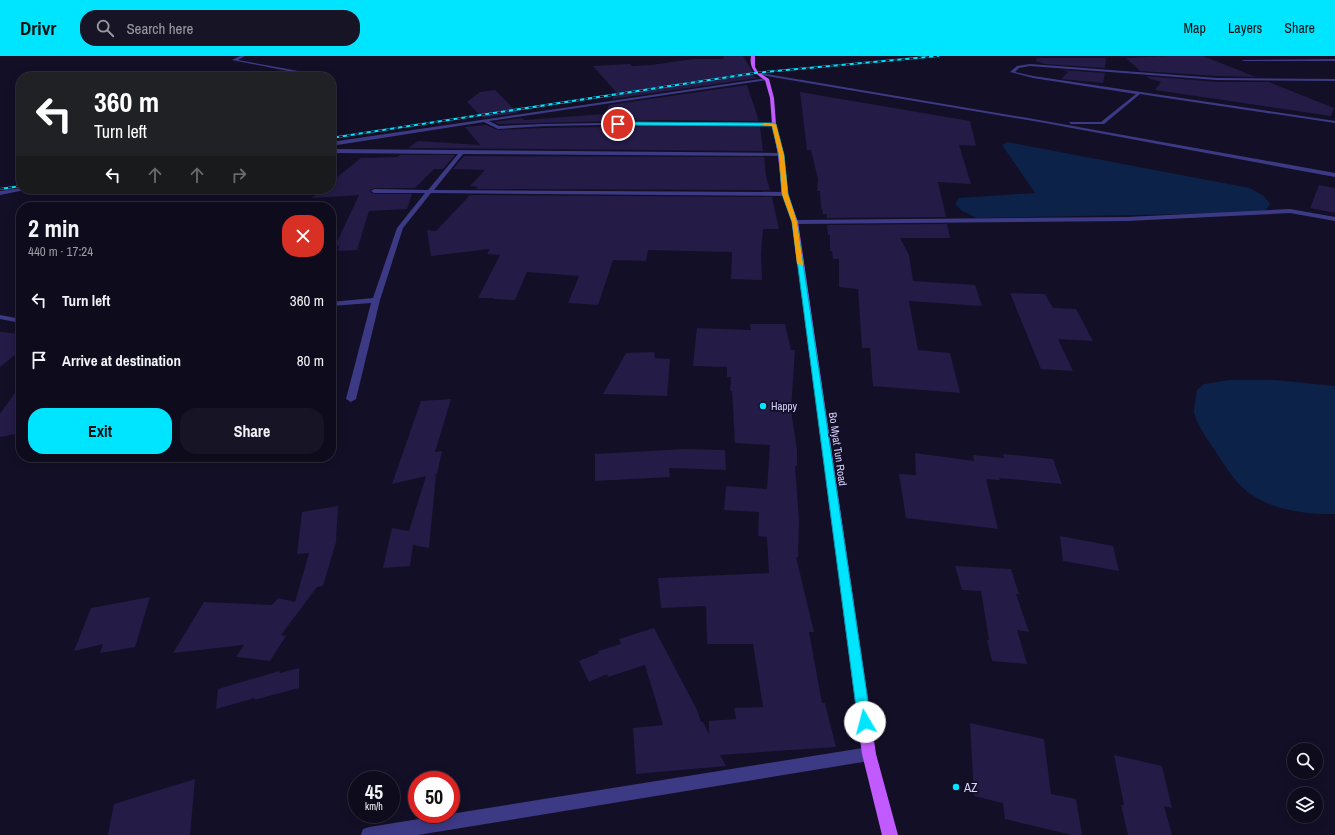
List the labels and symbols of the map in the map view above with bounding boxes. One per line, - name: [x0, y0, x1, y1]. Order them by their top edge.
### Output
- pin: [601, 107, 635, 141]
- place label: Happy: [771, 399, 798, 413]
- marker: Happy: [758, 401, 768, 411]
- street label: Bo Myat Tun Road: [826, 411, 850, 487]
- position arrow: [844, 701, 886, 743]
- speed limit sign: 50: [408, 771, 460, 823]
- place label: AZ: [963, 779, 978, 796]
- marker: AZ: [951, 782, 961, 792]

